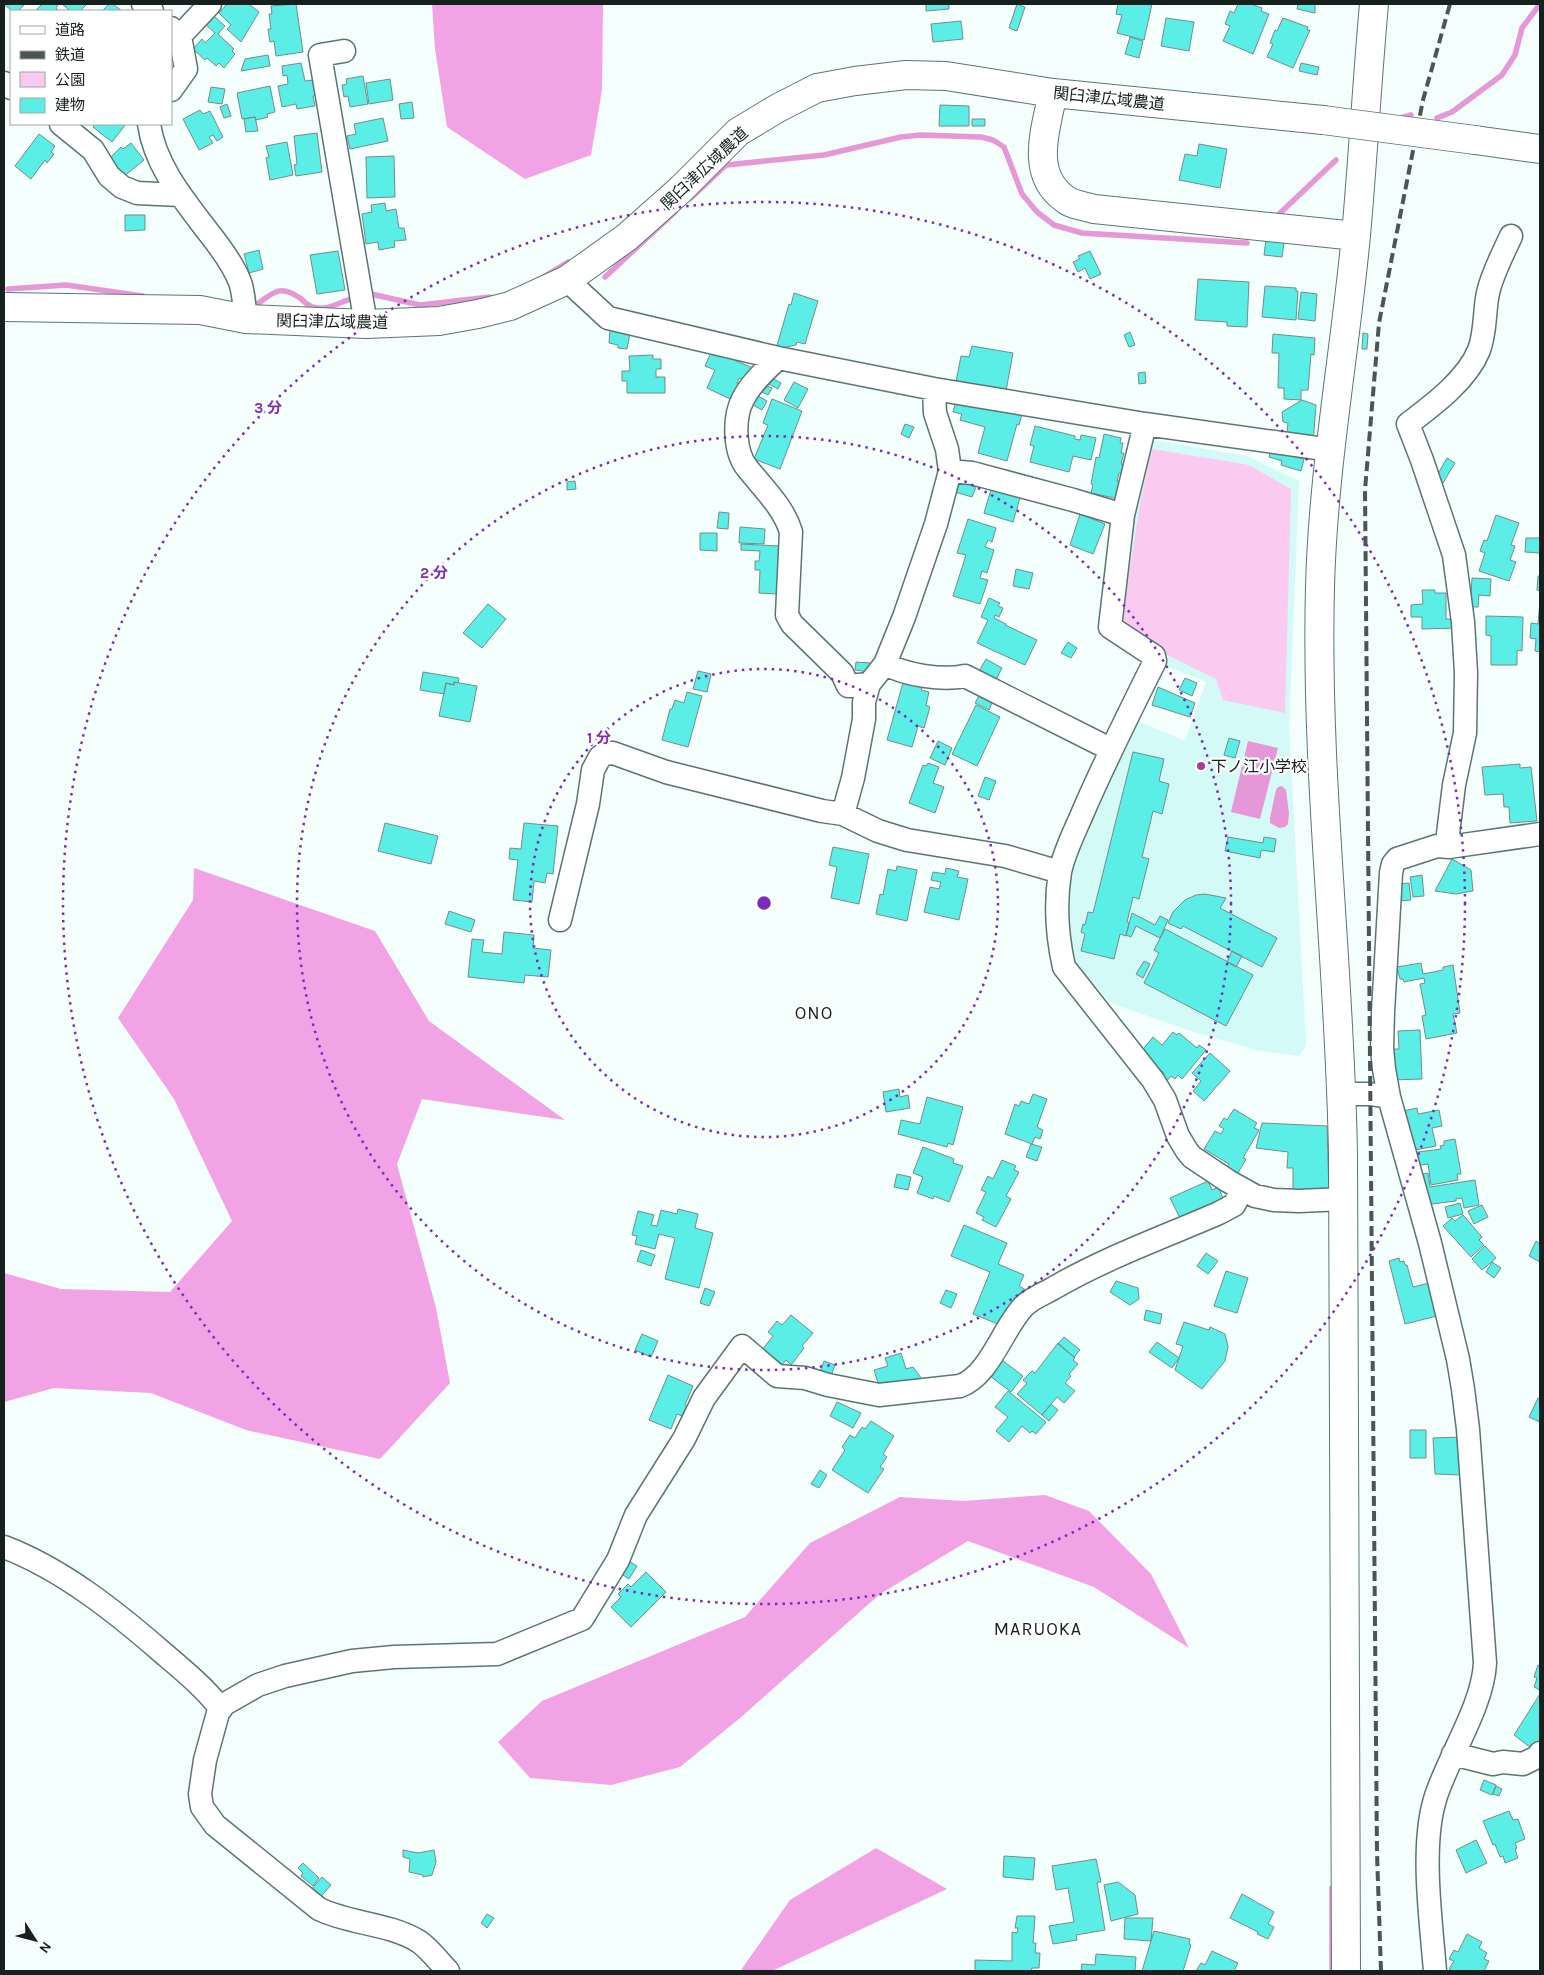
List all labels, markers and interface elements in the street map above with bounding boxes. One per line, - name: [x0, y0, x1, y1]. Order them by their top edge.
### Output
- legend: [10, 10, 172, 125]
- text: 道路: [55, 21, 85, 39]
- text: 鉄道: [55, 46, 85, 64]
- text: 公園: [55, 71, 85, 89]
- street label: 関臼津広域農道: [1052, 83, 1166, 114]
- text: 建物: [55, 96, 85, 114]
- street label: 関臼津広域農道: [657, 123, 752, 214]
- street label: 関臼津広域農道: [276, 311, 388, 332]
- text: 3 分: [254, 399, 282, 417]
- text: 2 分: [420, 564, 448, 582]
- text: 1 分: [587, 729, 611, 747]
- place label: 下ノ江小学校: [1211, 757, 1307, 776]
- marker: 下ノ江小学校: [1195, 760, 1207, 772]
- centre of rings: [755, 894, 773, 912]
- district label: ONO: [795, 1002, 833, 1024]
- district label: MARUOKA: [994, 1618, 1082, 1640]
- north arrow: [10, 1915, 60, 1965]
- text: N: [35, 1938, 55, 1956]

